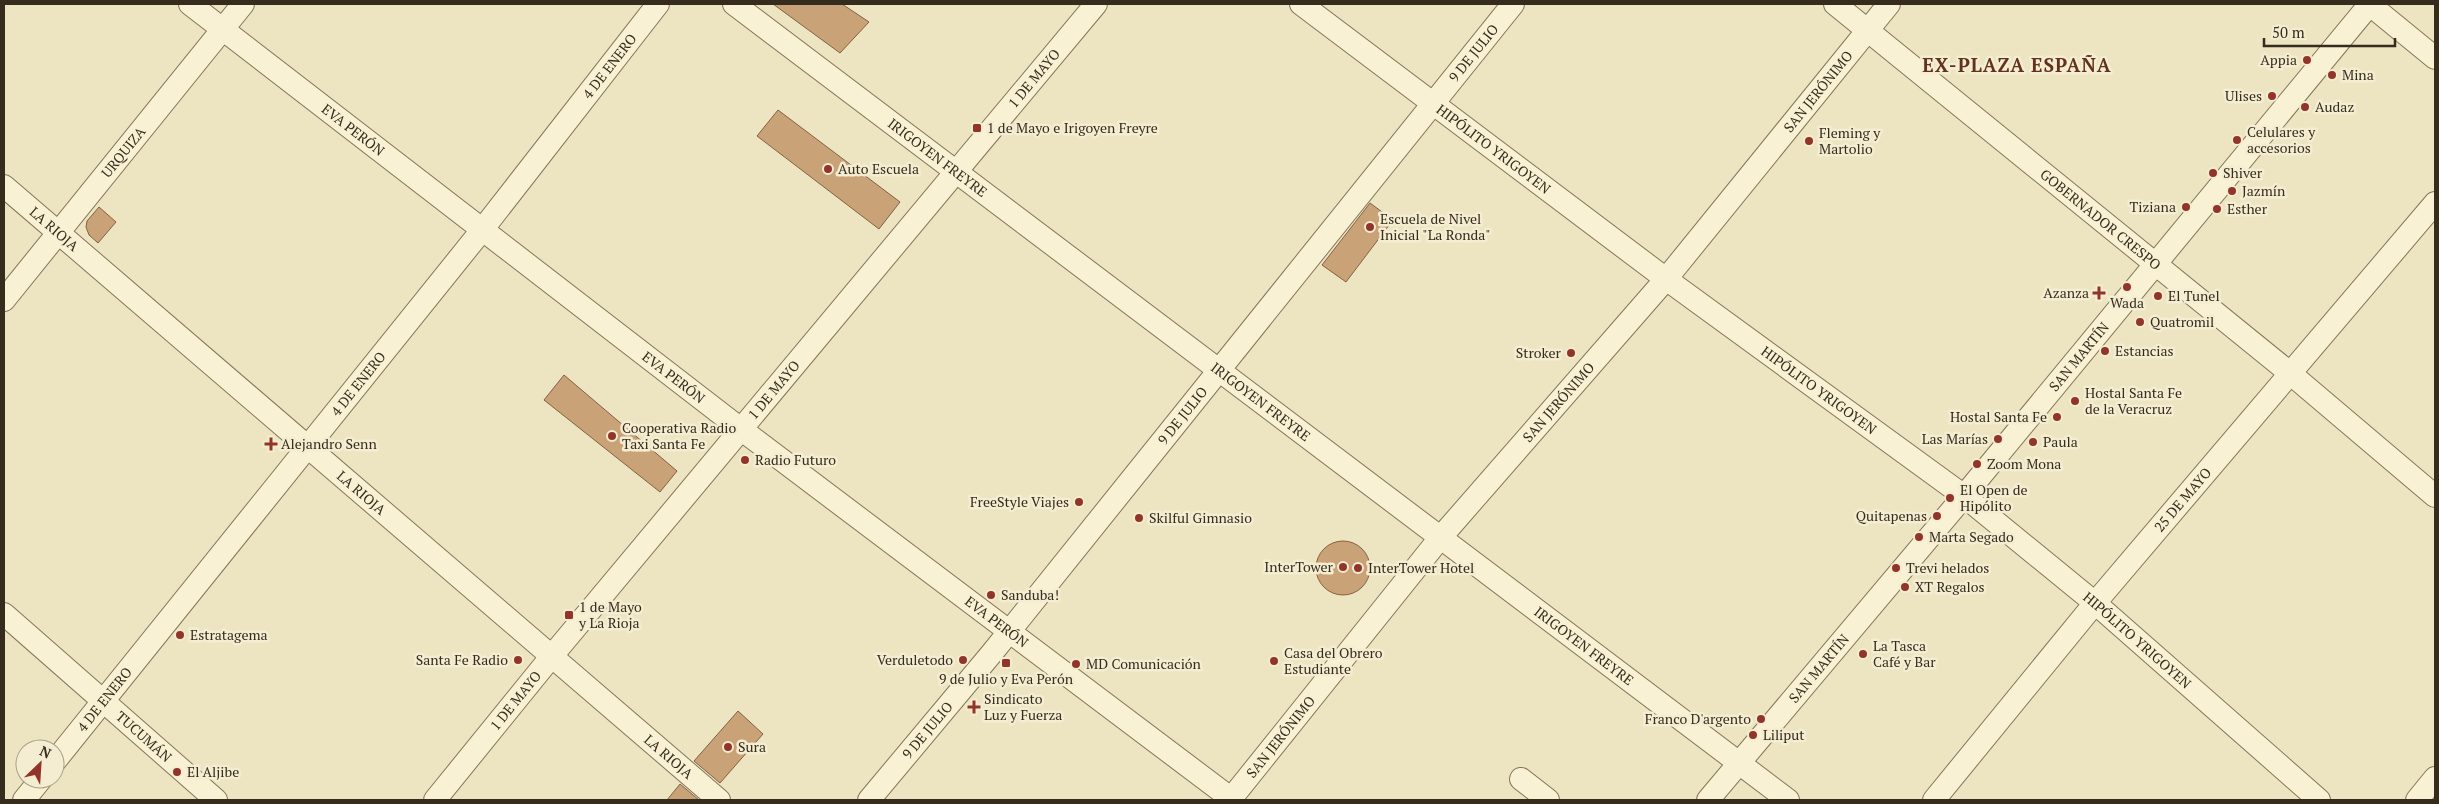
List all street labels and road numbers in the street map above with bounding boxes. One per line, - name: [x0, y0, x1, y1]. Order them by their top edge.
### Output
- street label: 9 DE JULIO: [1444, 20, 1502, 86]
- street label: 4 DE ENERO: [578, 29, 641, 102]
- street label: 1 DE MAYO: [1003, 44, 1064, 111]
- street label: SAN JERÓNIMO: [1779, 46, 1857, 136]
- street label: EVA PERÓN: [318, 99, 389, 160]
- street label: HIPÓLITO YRIGOYEN: [1433, 99, 1555, 198]
- street label: IRIGOYEN FREYRE: [884, 114, 991, 201]
- street label: URQUIZA: [97, 122, 150, 181]
- street label: GOBERNADOR CRESPO: [2037, 164, 2165, 274]
- street label: LA RIOJA: [26, 202, 83, 255]
- street label: SAN MARTÍN: [2044, 318, 2113, 395]
- street label: HIPÓLITO YRIGOYEN: [1758, 342, 1881, 438]
- street label: 4 DE ENERO: [326, 347, 390, 420]
- street label: EVA PERÓN: [639, 347, 709, 407]
- street label: 1 DE MAYO: [743, 356, 804, 423]
- street label: IRIGOYEN FREYRE: [1207, 358, 1315, 445]
- street label: SAN JERÓNIMO: [1518, 358, 1598, 446]
- street label: 9 DE JULIO: [1153, 382, 1211, 448]
- street label: 25 DE MAYO: [2150, 463, 2215, 536]
- street label: LA RIOJA: [333, 466, 391, 519]
- street label: HIPÓLITO YRIGOYEN: [2079, 587, 2196, 693]
- street label: EVA PERÓN: [961, 591, 1032, 651]
- street label: IRIGOYEN FREYRE: [1531, 602, 1638, 689]
- street label: SAN MARTÍN: [1784, 630, 1853, 707]
- street label: 4 DE ENERO: [72, 663, 136, 735]
- street label: 1 DE MAYO: [485, 666, 545, 734]
- street label: SAN JERÓNIMO: [1242, 691, 1319, 782]
- street label: 9 DE JULIO: [897, 697, 957, 763]
- street label: TUCUMÁN: [112, 707, 176, 766]
- street label: LA RIOJA: [640, 730, 698, 783]

